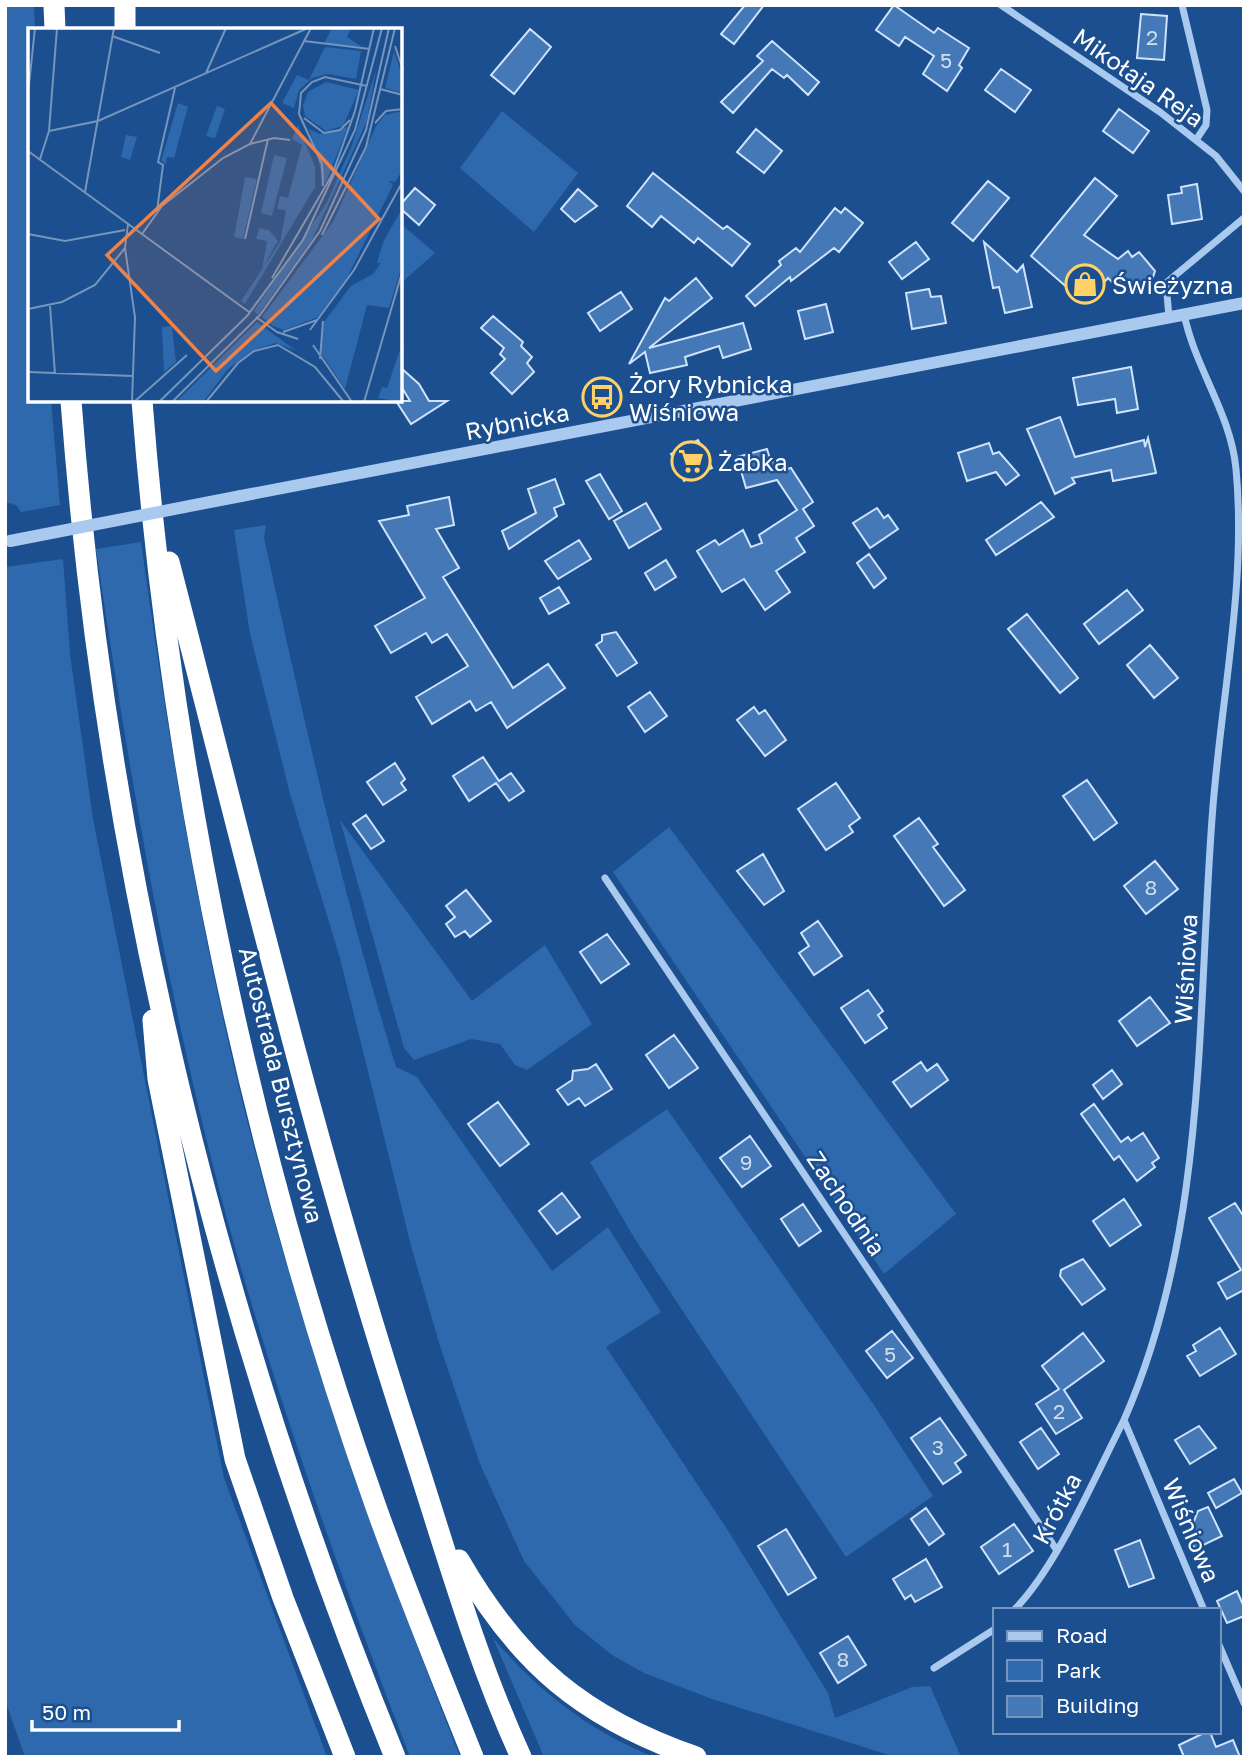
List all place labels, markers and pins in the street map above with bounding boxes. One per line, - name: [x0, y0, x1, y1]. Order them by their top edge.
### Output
- shop icon: Świeżyzna: [1064, 263, 1106, 305]
- place label: Świeżyzna: [1112, 270, 1233, 299]
- place label: Żory Rybnicka Wiśniowa: [629, 369, 793, 426]
- bus stop icon: Żory Rybnicka Wiśniowa: [581, 376, 623, 418]
- supermarket icon: Żabka: [670, 440, 712, 482]
- place label: Żabka: [718, 447, 788, 476]

